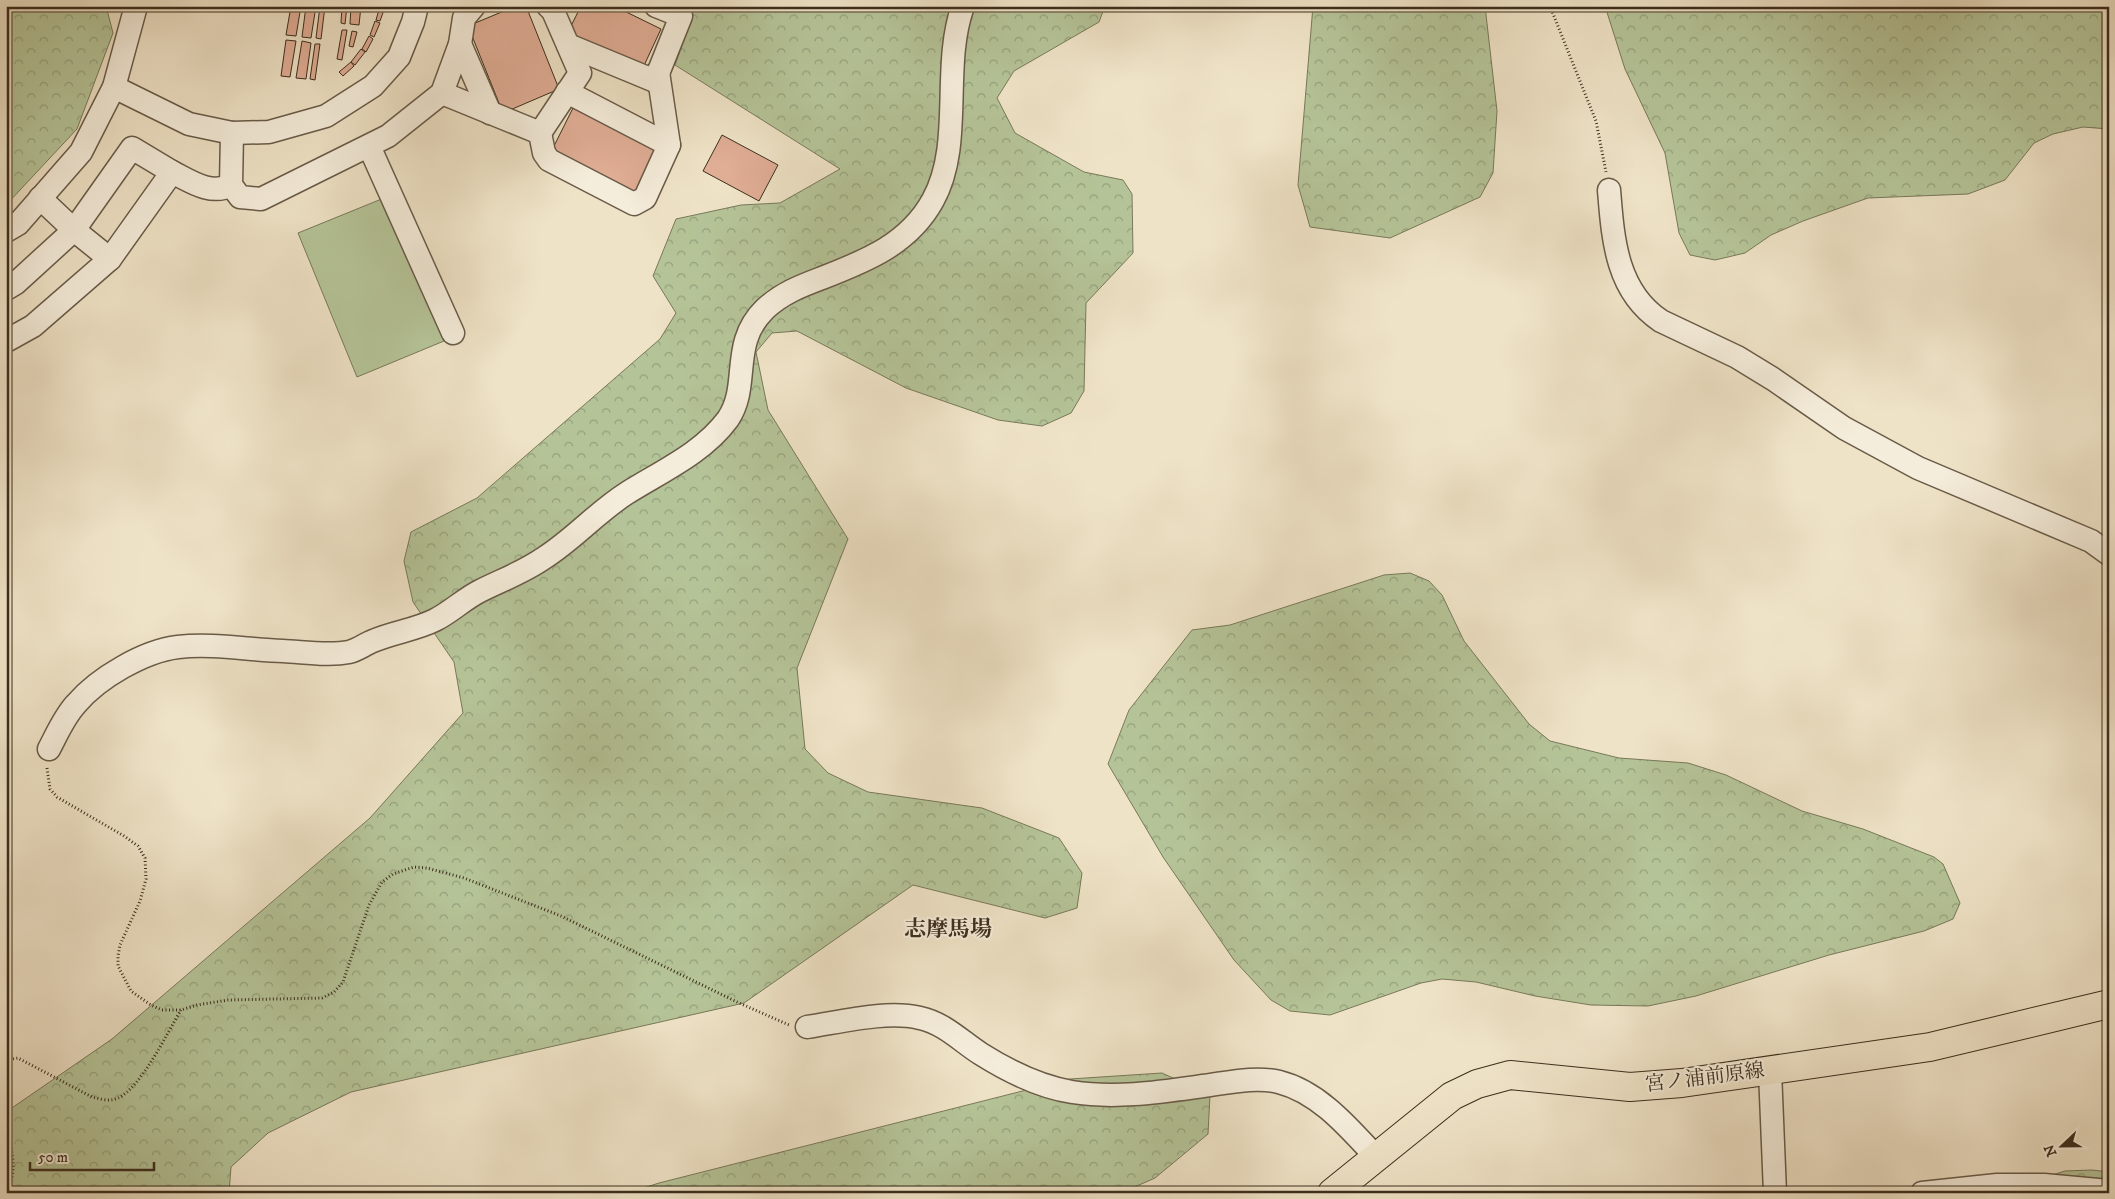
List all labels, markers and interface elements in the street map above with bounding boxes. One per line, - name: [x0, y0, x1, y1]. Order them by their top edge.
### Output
- district label: 志摩馬場: [904, 916, 992, 943]
- street label: 宮ノ浦前原線: [1644, 1058, 1766, 1098]
- north arrow: [2038, 1122, 2088, 1172]
- scale bar: [30, 1139, 154, 1171]
- text: N: [2040, 1141, 2061, 1159]
- text: 50 m: [38, 1148, 68, 1167]

